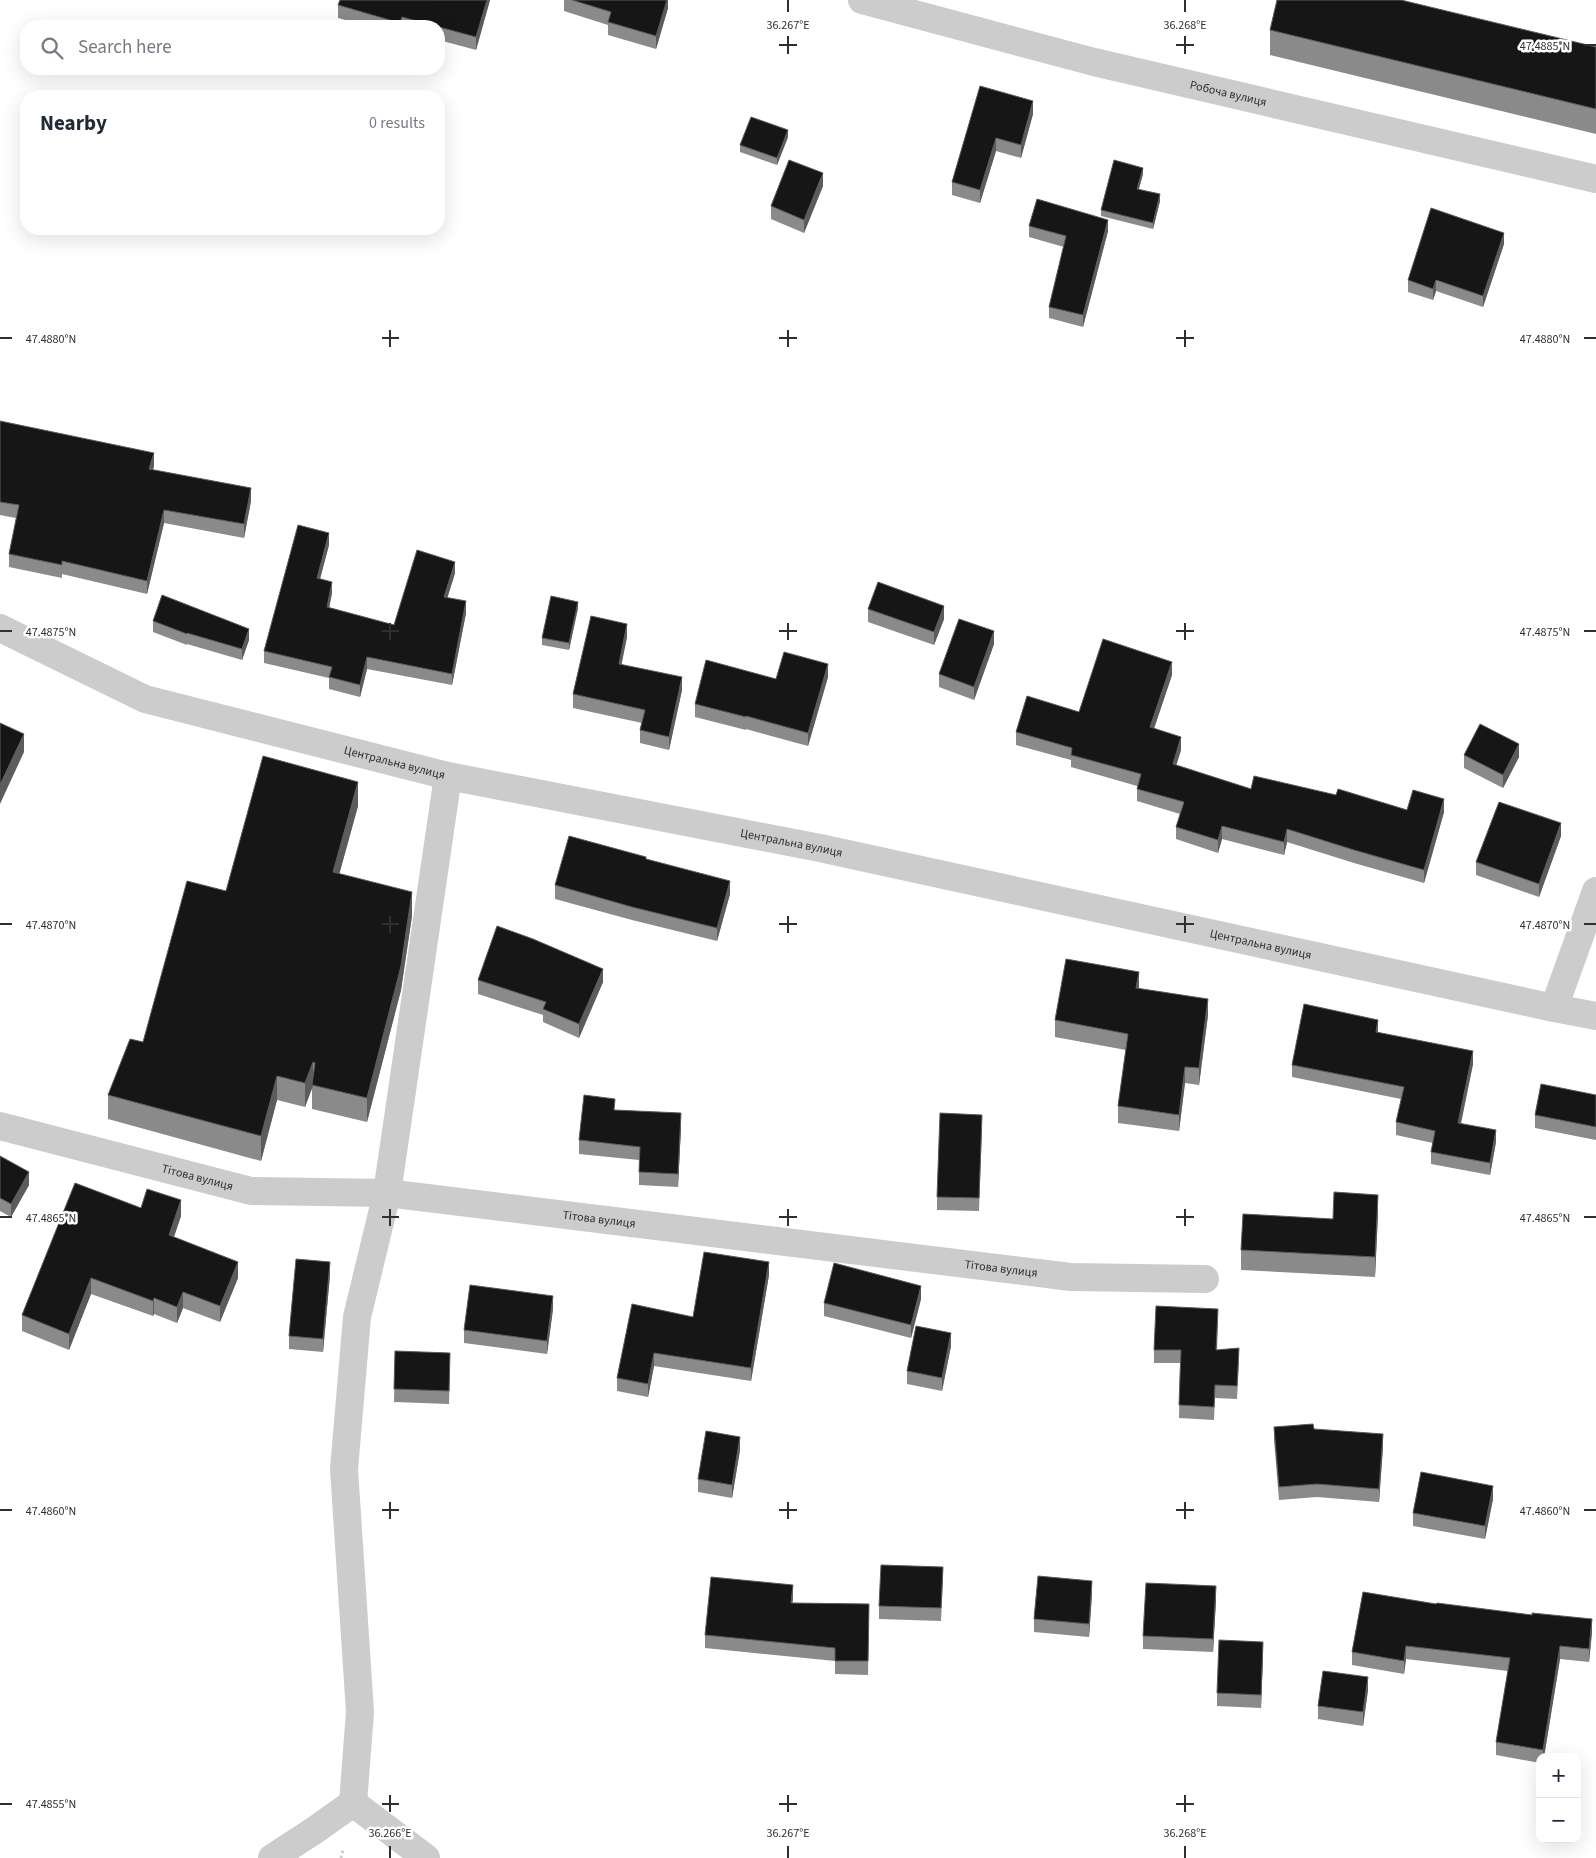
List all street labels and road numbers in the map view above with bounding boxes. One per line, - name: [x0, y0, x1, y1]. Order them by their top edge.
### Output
- street label: Робоча вулиця: [1188, 77, 1268, 111]
- street label: Центральна вулиця: [342, 742, 447, 784]
- street label: Центральна вулиця: [739, 825, 844, 862]
- street label: Центральна вулиця: [1208, 925, 1313, 964]
- street label: Тітова вулиця: [160, 1160, 235, 1195]
- street label: Тітова вулиця: [562, 1207, 637, 1232]
- street label: Тітова вулиця: [964, 1256, 1039, 1282]

